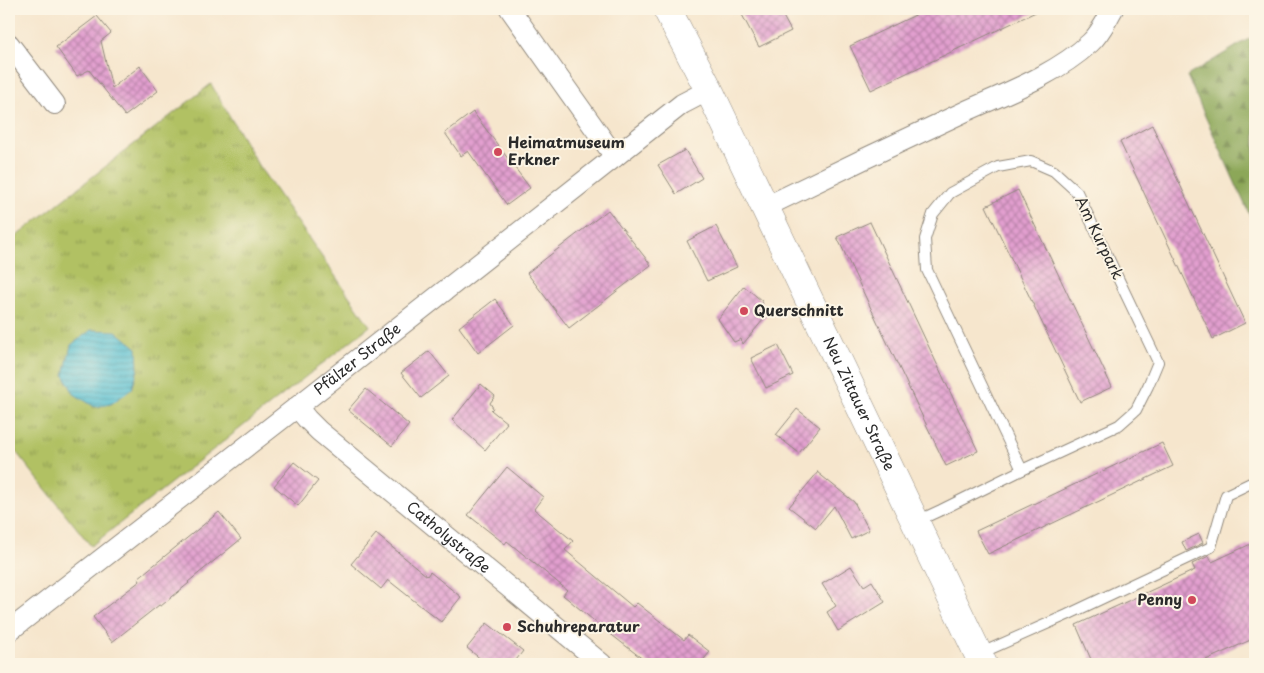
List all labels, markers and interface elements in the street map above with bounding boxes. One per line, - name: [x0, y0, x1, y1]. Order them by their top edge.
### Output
- place label: Heimatmuseum Erkner: [508, 130, 625, 170]
- marker: Heimatmuseum Erkner: [492, 146, 504, 158]
- street label: Am Kurpark: [1070, 192, 1130, 283]
- place label: Querschnitt: [754, 298, 843, 321]
- marker: Querschnitt: [738, 305, 750, 317]
- street label: Pfälzer Straße: [308, 316, 405, 400]
- street label: Neu Zittauer Straße: [818, 332, 902, 474]
- street label: Catholystraße: [402, 495, 496, 578]
- place label: Penny: [1137, 587, 1182, 610]
- marker: Penny: [1186, 594, 1198, 606]
- place label: Schuhreparatur: [517, 614, 640, 637]
- marker: Schuhreparatur: [501, 621, 513, 633]

